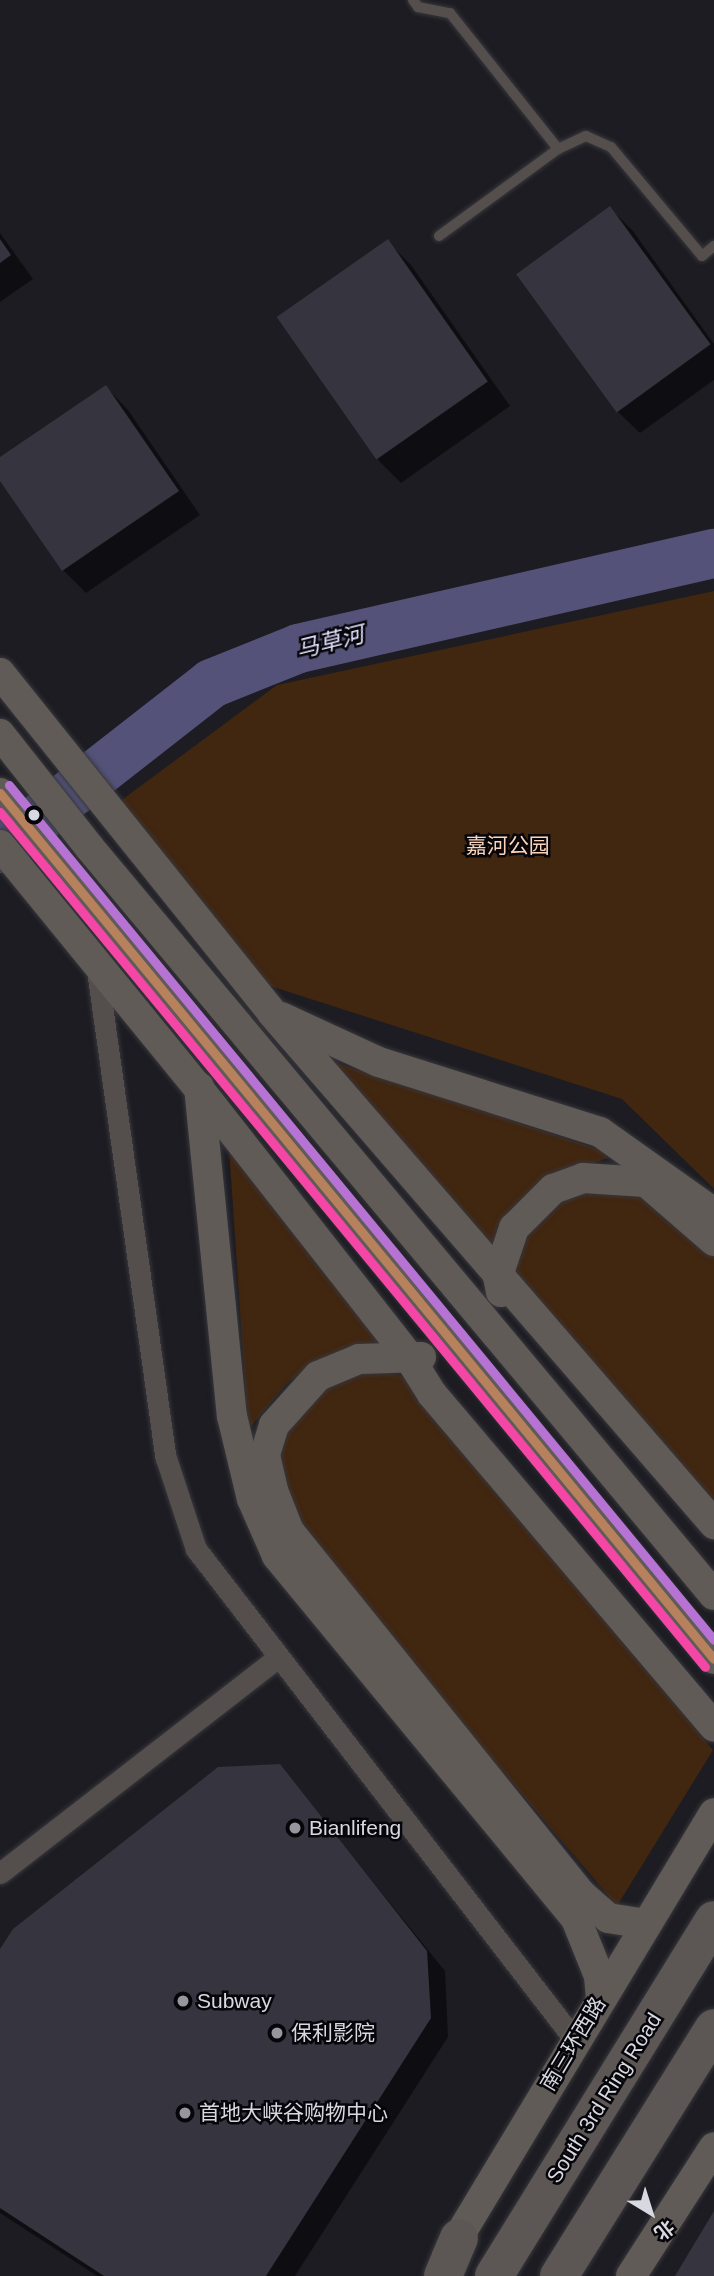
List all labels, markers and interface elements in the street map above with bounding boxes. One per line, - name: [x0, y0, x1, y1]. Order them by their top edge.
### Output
- water label: 马草河: [293, 620, 367, 664]
- unlabelled marker: [27, 808, 41, 822]
- park label: 嘉河公园: [466, 833, 550, 859]
- place label: Bianlifeng: [309, 1815, 401, 1841]
- marker: Bianlifeng: [287, 1820, 303, 1836]
- place label: Subway: [197, 1988, 272, 2014]
- marker: Subway: [175, 1993, 191, 2009]
- street label: 南三环西路: [535, 1993, 611, 2095]
- street label: South 3rd Ring Road: [541, 2008, 667, 2188]
- place label: 保利影院: [291, 2020, 375, 2046]
- marker: 保利影院: [269, 2025, 285, 2041]
- place label: 首地大峡谷购物中心: [199, 2100, 388, 2126]
- marker: 首地大峡谷购物中心: [177, 2105, 193, 2121]
- north arrow: [616, 2178, 686, 2248]
- text: 北: [650, 2216, 678, 2244]

